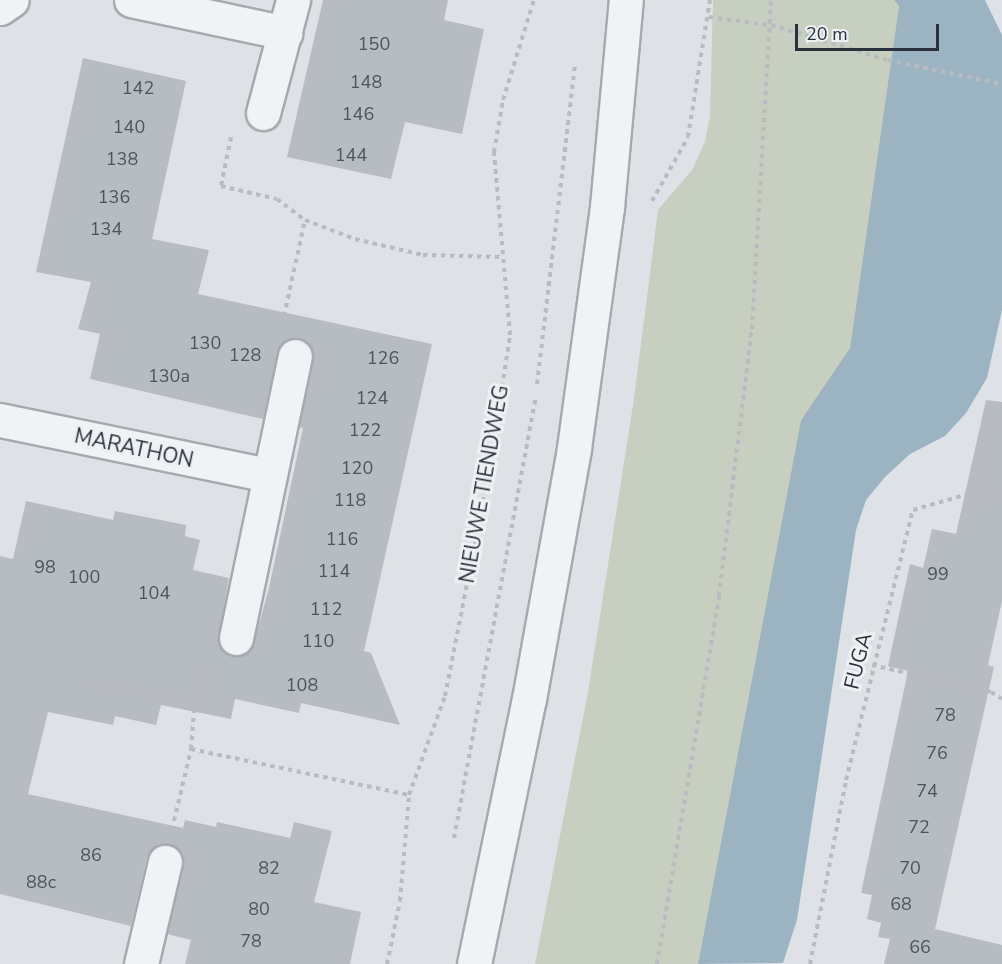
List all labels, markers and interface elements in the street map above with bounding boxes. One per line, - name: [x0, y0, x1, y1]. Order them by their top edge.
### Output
- scale bar: [798, 12, 942, 50]
- text: 20 m: [806, 22, 848, 46]
- house number: 150: [358, 33, 390, 55]
- house number: 148: [350, 71, 382, 93]
- house number: 142: [122, 77, 154, 99]
- house number: 146: [342, 103, 374, 125]
- house number: 140: [113, 116, 145, 138]
- house number: 144: [335, 144, 367, 166]
- house number: 138: [106, 148, 138, 170]
- house number: 136: [98, 186, 130, 208]
- house number: 134: [90, 218, 122, 240]
- house number: 130: [189, 332, 221, 354]
- house number: 128: [229, 344, 261, 366]
- house number: 126: [367, 347, 399, 369]
- house number: 130a: [148, 365, 190, 387]
- street label: NIEUWE TIENDWEG: [454, 383, 514, 585]
- house number: 124: [356, 387, 388, 409]
- house number: 122: [349, 419, 381, 441]
- street label: MARATHON: [72, 423, 196, 473]
- house number: 120: [341, 457, 373, 479]
- house number: 118: [334, 489, 366, 511]
- house number: 116: [326, 528, 358, 550]
- house number: 98: [34, 556, 56, 578]
- house number: 114: [318, 560, 350, 582]
- house number: 99: [927, 563, 949, 585]
- house number: 100: [68, 566, 100, 588]
- house number: 104: [138, 582, 170, 604]
- house number: 112: [310, 598, 342, 620]
- house number: 110: [302, 630, 334, 652]
- street label: FUGA: [839, 630, 877, 692]
- house number: 108: [286, 674, 318, 696]
- house number: 78: [934, 704, 956, 726]
- house number: 76: [926, 742, 948, 764]
- house number: 74: [916, 780, 938, 802]
- house number: 72: [908, 816, 930, 838]
- house number: 86: [80, 844, 102, 866]
- house number: 82: [258, 857, 280, 879]
- house number: 70: [899, 857, 921, 879]
- house number: 88c: [26, 871, 56, 893]
- house number: 68: [890, 893, 912, 915]
- house number: 80: [248, 898, 270, 920]
- house number: 78: [240, 930, 262, 952]
- house number: 66: [909, 936, 931, 958]

